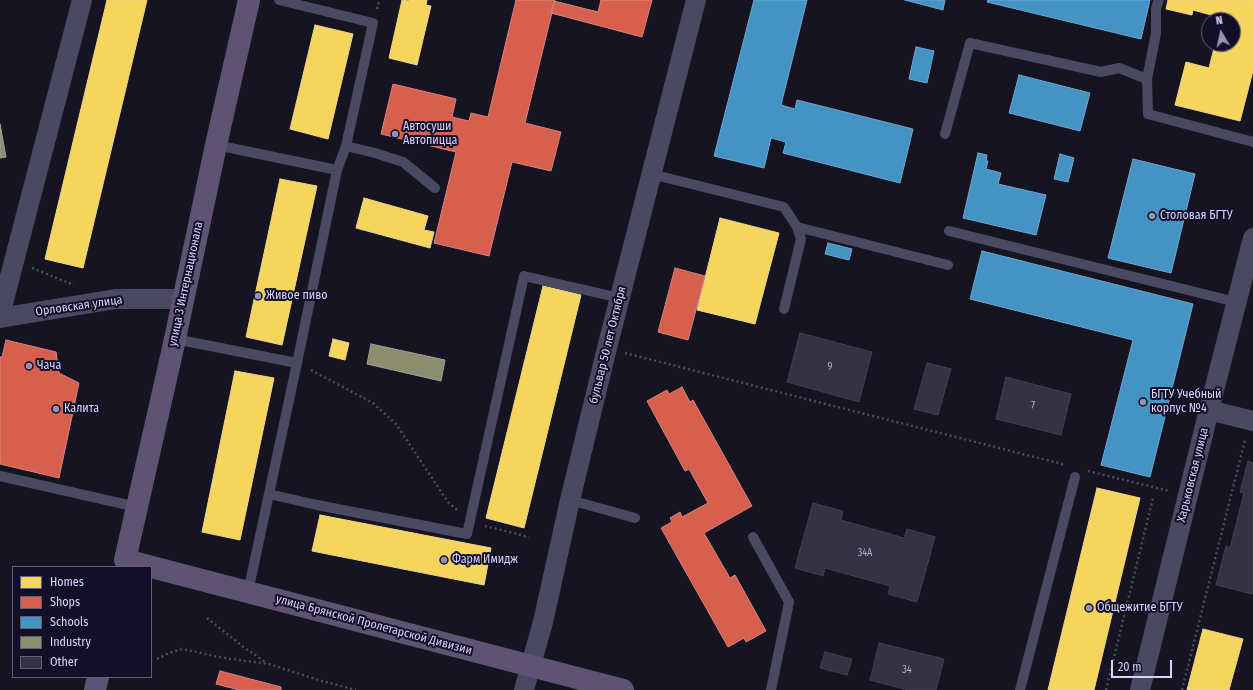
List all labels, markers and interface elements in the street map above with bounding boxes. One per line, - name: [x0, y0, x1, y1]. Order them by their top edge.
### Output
- north arrow: [1201, 12, 1241, 52]
- text: N: [1215, 14, 1223, 28]
- place label: Автосуши Автопицца: [403, 120, 457, 148]
- marker: Автосуши Автопицца: [390, 129, 400, 139]
- place label: Столовая БГТУ: [1160, 209, 1233, 223]
- marker: Столовая БГТУ: [1147, 211, 1157, 221]
- street label: улица 3 Интернационала: [166, 220, 206, 348]
- street label: бульвар 50 лет Октября: [586, 285, 630, 405]
- place label: Живое пиво: [266, 289, 327, 303]
- marker: Живое пиво: [253, 291, 263, 301]
- street label: Орловская улица: [35, 293, 123, 319]
- place label: Чача: [37, 359, 61, 373]
- marker: Чача: [24, 361, 34, 371]
- house number: 9: [828, 361, 832, 373]
- place label: БГТУ Учебный корпус №4: [1151, 388, 1221, 416]
- marker: БГТУ Учебный корпус №4: [1138, 397, 1148, 407]
- house number: 7: [1031, 400, 1035, 412]
- place label: Калита: [64, 402, 99, 416]
- marker: Калита: [51, 404, 61, 414]
- street label: Харьковская улица: [1174, 426, 1212, 524]
- house number: 34А: [858, 547, 872, 559]
- place label: Фарм Имидж: [452, 553, 518, 567]
- marker: Фарм Имидж: [439, 555, 449, 565]
- legend: [12, 566, 152, 678]
- text: Homes: [50, 575, 84, 589]
- street label: улица Брянской Пролетарской Дивизии: [274, 592, 474, 658]
- text: Shops: [50, 595, 80, 609]
- place label: Общежитие БГТУ: [1097, 601, 1183, 615]
- marker: Общежитие БГТУ: [1084, 603, 1094, 613]
- text: Schools: [50, 615, 88, 629]
- text: Industry: [50, 635, 91, 649]
- scale bar: [1113, 652, 1174, 678]
- text: Other: [50, 655, 78, 669]
- text: 20 m: [1118, 660, 1142, 674]
- house number: 34: [902, 664, 912, 676]

